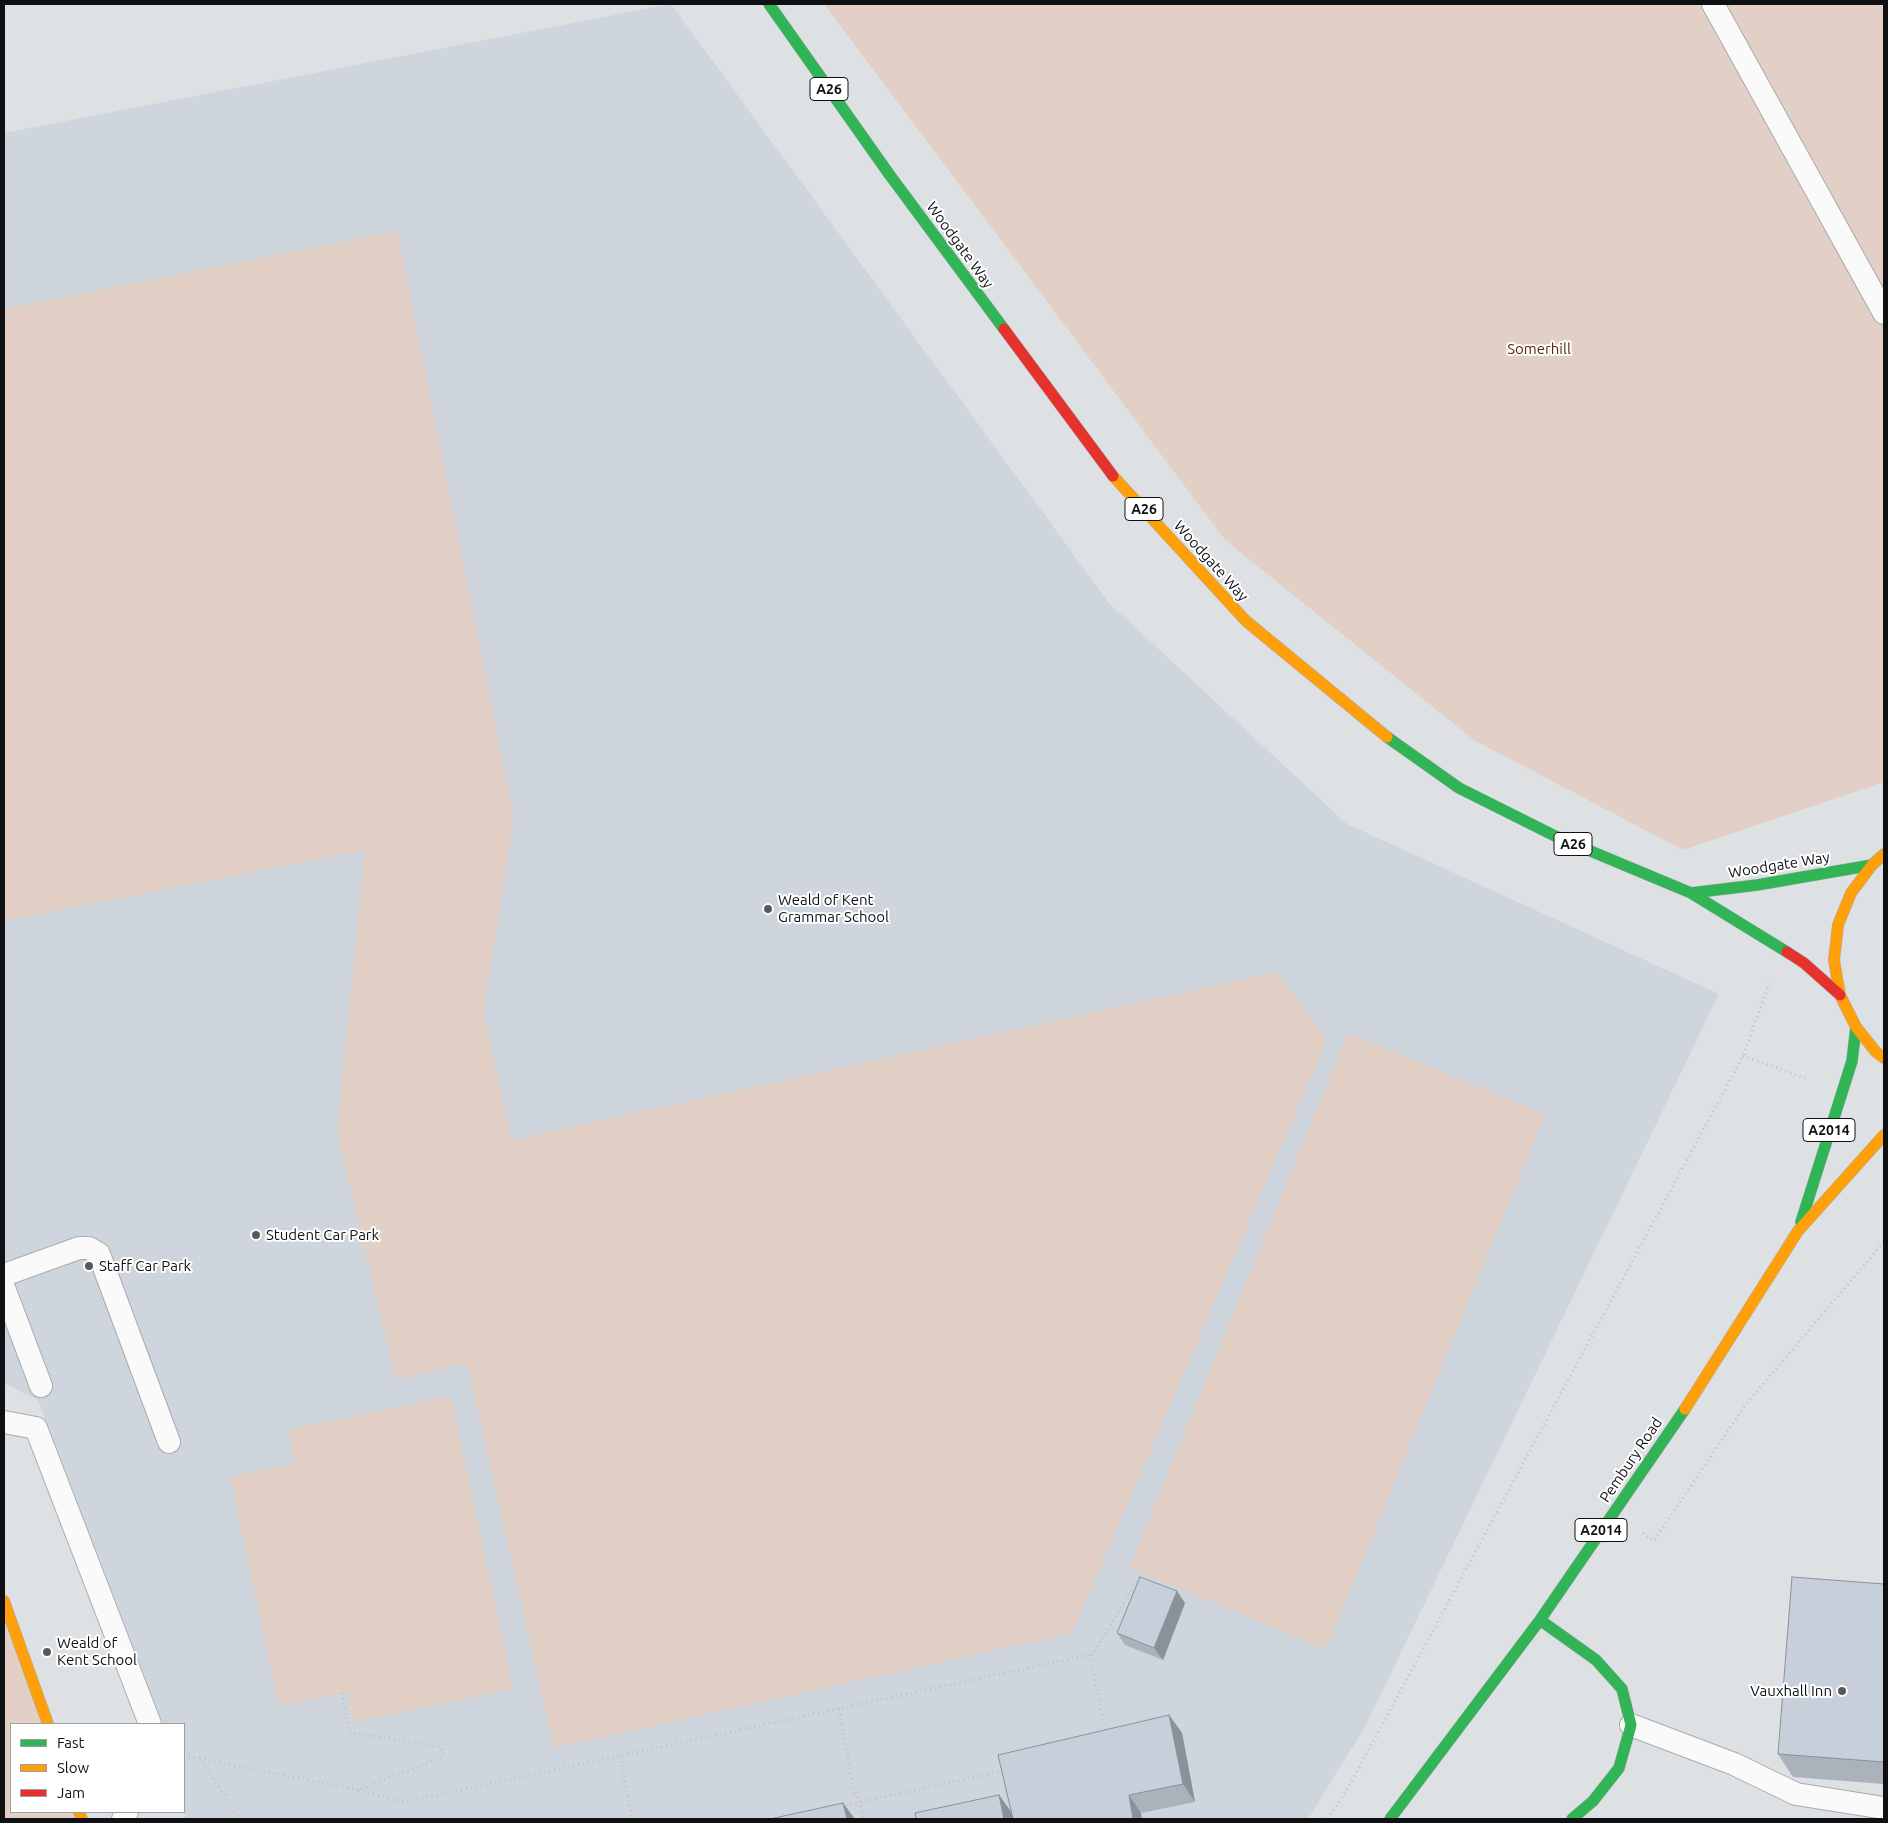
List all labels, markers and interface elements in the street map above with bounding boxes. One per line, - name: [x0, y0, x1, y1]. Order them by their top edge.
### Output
- road number: A26: [810, 78, 848, 100]
- street label: Woodgate Way: [923, 198, 997, 292]
- park label: Somerhill: [1507, 340, 1571, 358]
- road number: A26: [1125, 498, 1163, 520]
- street label: Woodgate Way: [1170, 517, 1252, 605]
- road number: A26: [1554, 832, 1592, 856]
- street label: Woodgate Way: [1727, 848, 1831, 882]
- place label: Weald of Kent Grammar School: [778, 891, 889, 926]
- marker: Weald of Kent Grammar School: [762, 903, 774, 915]
- road number: A2014: [1803, 1118, 1855, 1142]
- place label: Student Car Park: [266, 1226, 379, 1244]
- marker: Student Car Park: [250, 1229, 262, 1241]
- place label: Staff Car Park: [99, 1257, 191, 1275]
- marker: Staff Car Park: [83, 1260, 95, 1272]
- street label: Pembury Road: [1596, 1414, 1666, 1506]
- road number: A2014: [1575, 1518, 1627, 1542]
- place label: Weald of Kent School: [57, 1634, 137, 1669]
- marker: Weald of Kent School: [41, 1646, 53, 1658]
- place label: Vauxhall Inn: [1750, 1682, 1832, 1700]
- marker: Vauxhall Inn: [1836, 1685, 1848, 1697]
- legend: [10, 1723, 185, 1813]
- text: Fast: [57, 1734, 84, 1751]
- text: Slow: [57, 1759, 89, 1776]
- text: Jam: [57, 1784, 85, 1801]

